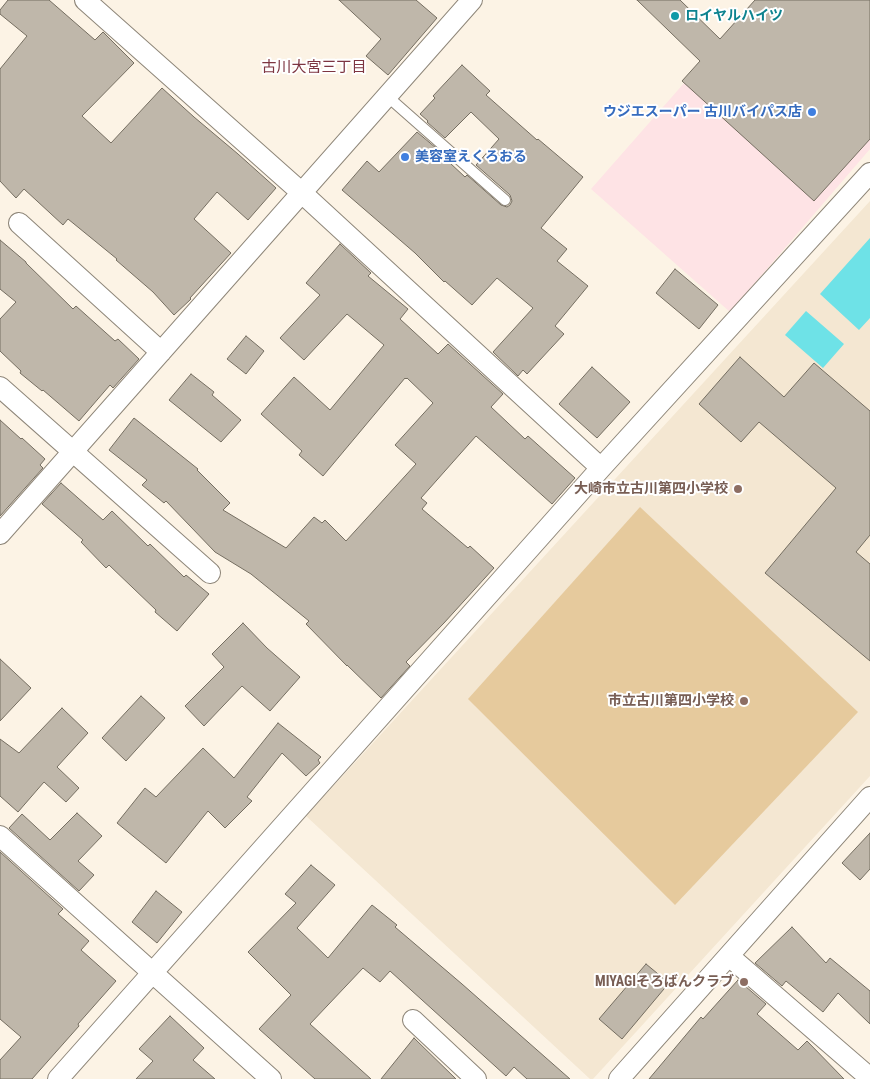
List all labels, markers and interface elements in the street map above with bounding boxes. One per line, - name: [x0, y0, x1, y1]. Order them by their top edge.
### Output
- place label: ロイヤルハイツ: [685, 8, 783, 24]
- marker: ロイヤルハイツ: [669, 10, 681, 22]
- district label: 古川大宮三丁目: [262, 59, 366, 77]
- place label: ウジエスーパー 古川バイパス店: [603, 104, 802, 120]
- marker: ウジエスーパー 古川バイパス店: [806, 106, 818, 118]
- place label: 美容室えくろおる: [415, 149, 527, 165]
- marker: 美容室えくろおる: [399, 151, 411, 163]
- place label: 大崎市立古川第四小学校: [574, 481, 728, 497]
- marker: 大崎市立古川第四小学校: [732, 483, 744, 495]
- place label: 市立古川第四小学校: [608, 693, 734, 709]
- marker: 市立古川第四小学校: [738, 695, 750, 707]
- place label: MIYAGIそろばんクラブ: [595, 974, 734, 990]
- marker: MIYAGIそろばんクラブ: [738, 976, 750, 988]

